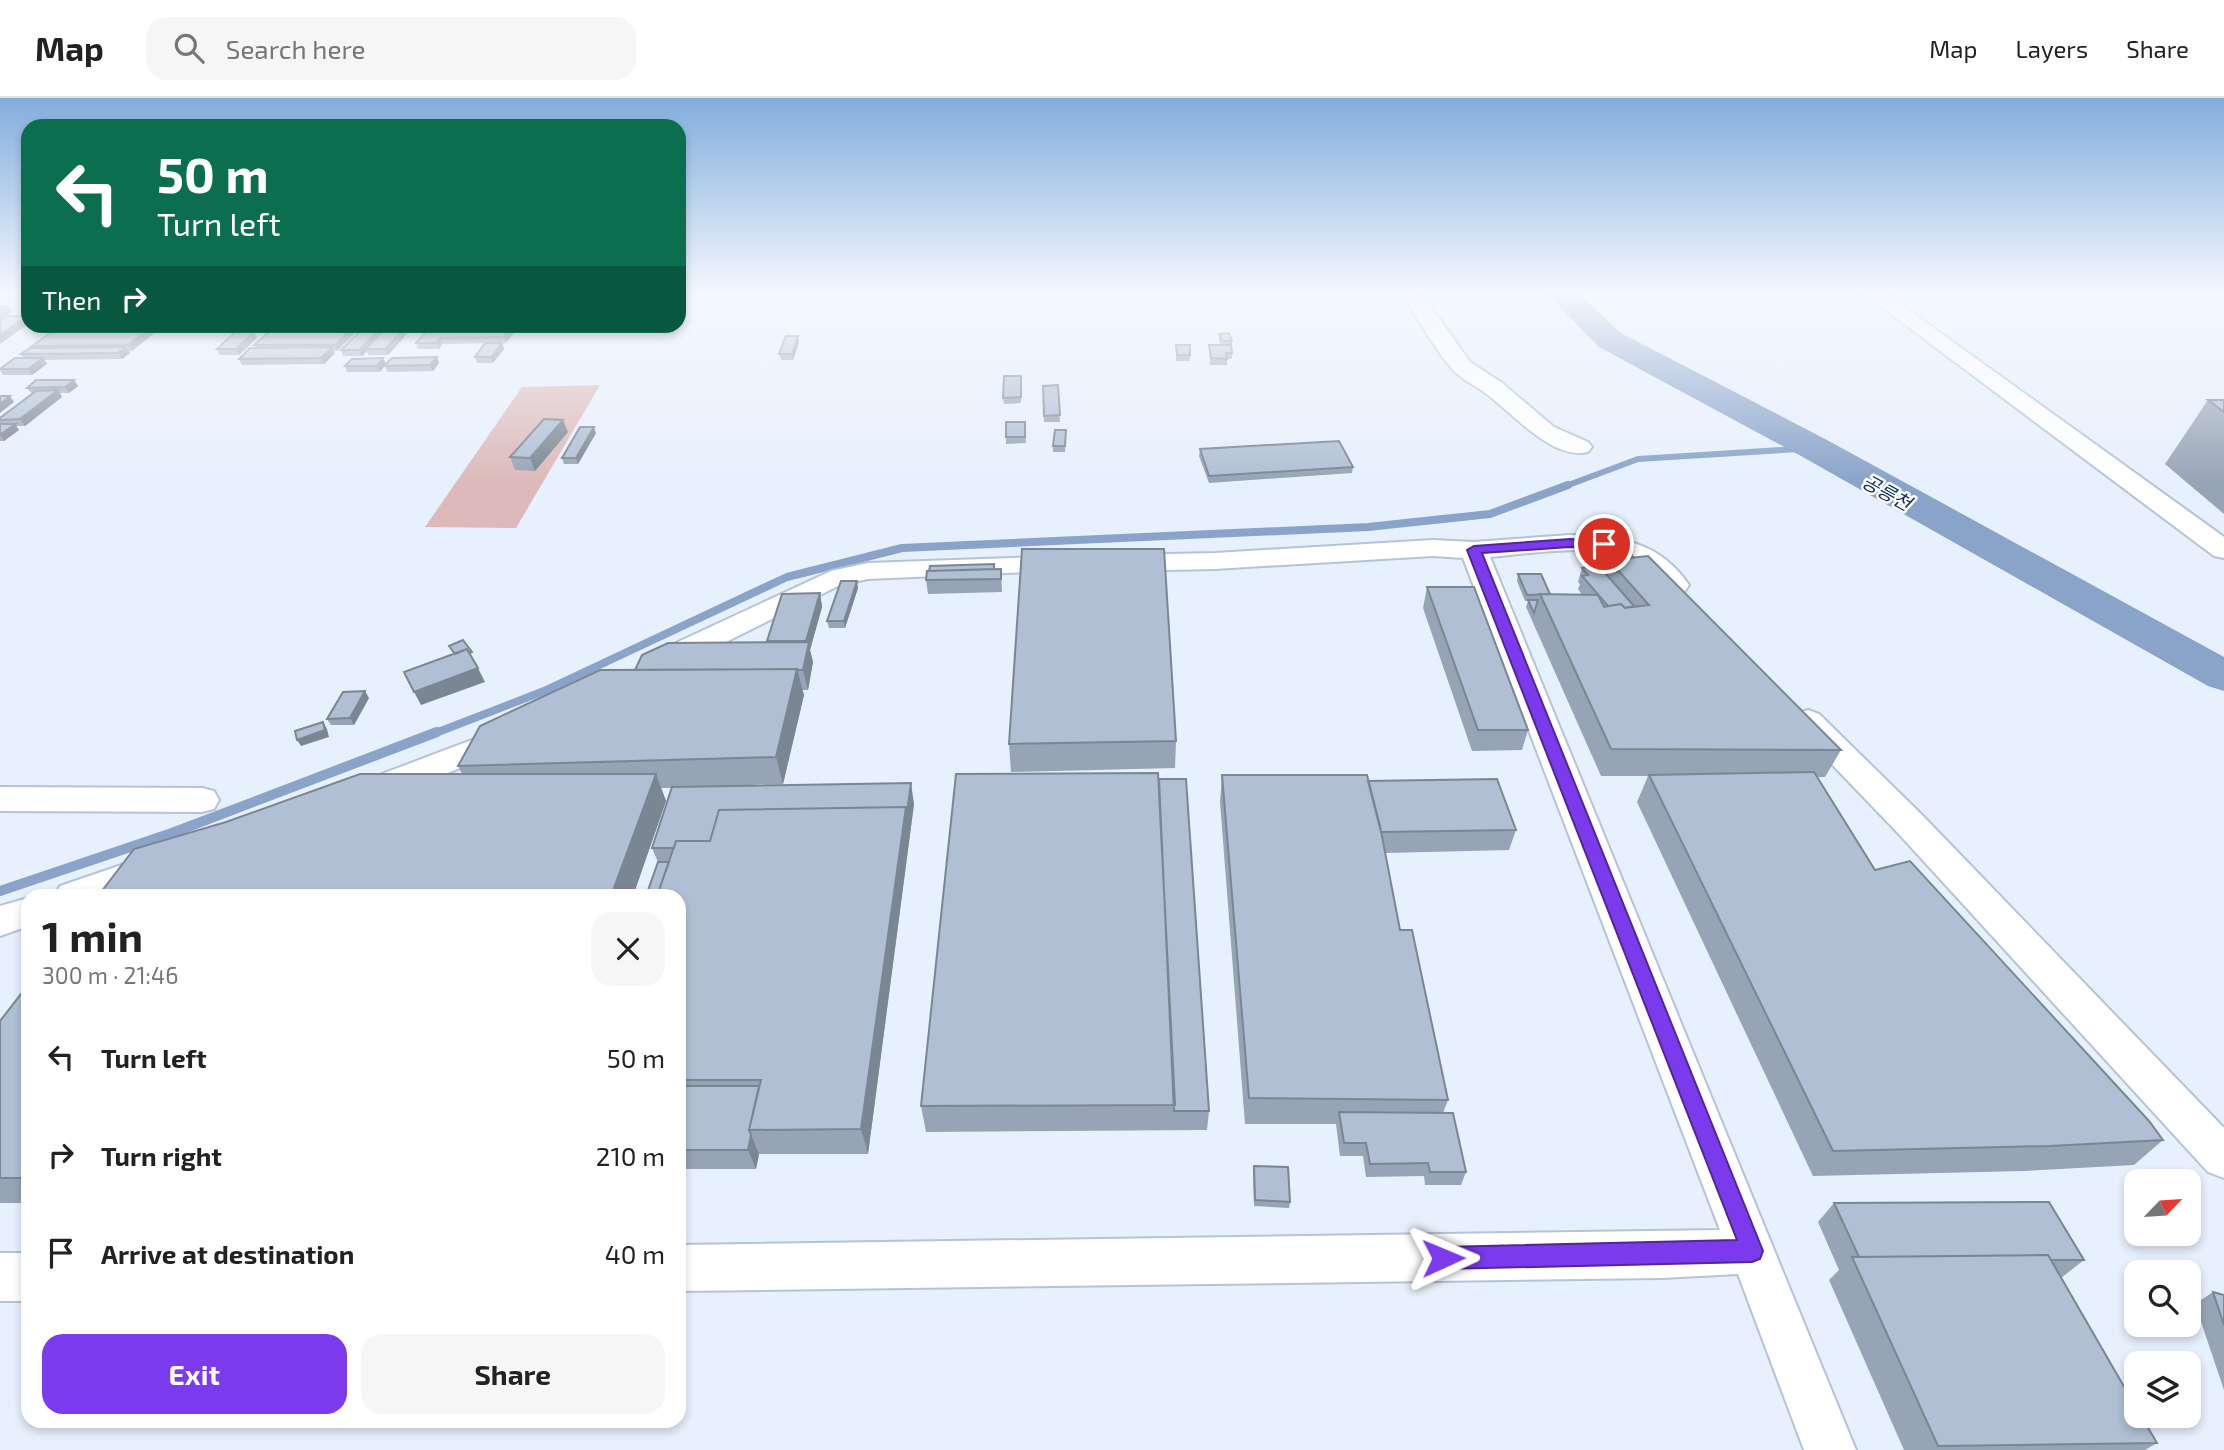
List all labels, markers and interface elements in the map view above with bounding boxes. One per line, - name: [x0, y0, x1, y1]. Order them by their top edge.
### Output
- search box: [146, 17, 636, 80]
- text: Map: [35, 28, 104, 68]
- icon: search: [170, 29, 208, 67]
- text: Search here: [226, 33, 365, 64]
- text: Map: [1929, 34, 1977, 63]
- text: Layers: [2015, 34, 2088, 63]
- text: Share: [2126, 34, 2189, 63]
- text: 50 m: [157, 144, 269, 203]
- icon: left: [42, 147, 133, 238]
- text: Turn left: [157, 204, 281, 242]
- icon: right: [115, 280, 153, 318]
- text: Then: [42, 284, 101, 315]
- water label: 공릉천: [1858, 469, 1917, 516]
- pin: [1574, 514, 1634, 574]
- icon: arrive: [1585, 525, 1623, 563]
- text: 1 min: [42, 910, 143, 960]
- button: close: [591, 912, 665, 986]
- text: 300 m · 21:46: [42, 961, 178, 989]
- icon: left: [42, 1038, 80, 1076]
- text: Turn left: [101, 1042, 207, 1073]
- text: 50 m: [607, 1042, 665, 1073]
- icon: right: [42, 1136, 80, 1174]
- text: Turn right: [101, 1140, 222, 1171]
- text: 210 m: [596, 1140, 665, 1171]
- north arrow: [2124, 1169, 2202, 1246]
- map controls: [2124, 1169, 2201, 1428]
- position arrow: [1406, 1221, 1480, 1295]
- icon: arrive: [42, 1234, 80, 1272]
- text: Arrive at destination: [101, 1238, 354, 1269]
- text: 40 m: [605, 1238, 665, 1269]
- button: search: [2124, 1260, 2201, 1337]
- button: Exit: [42, 1334, 347, 1414]
- button: Share: [361, 1334, 665, 1414]
- button: layers: [2124, 1351, 2201, 1428]

